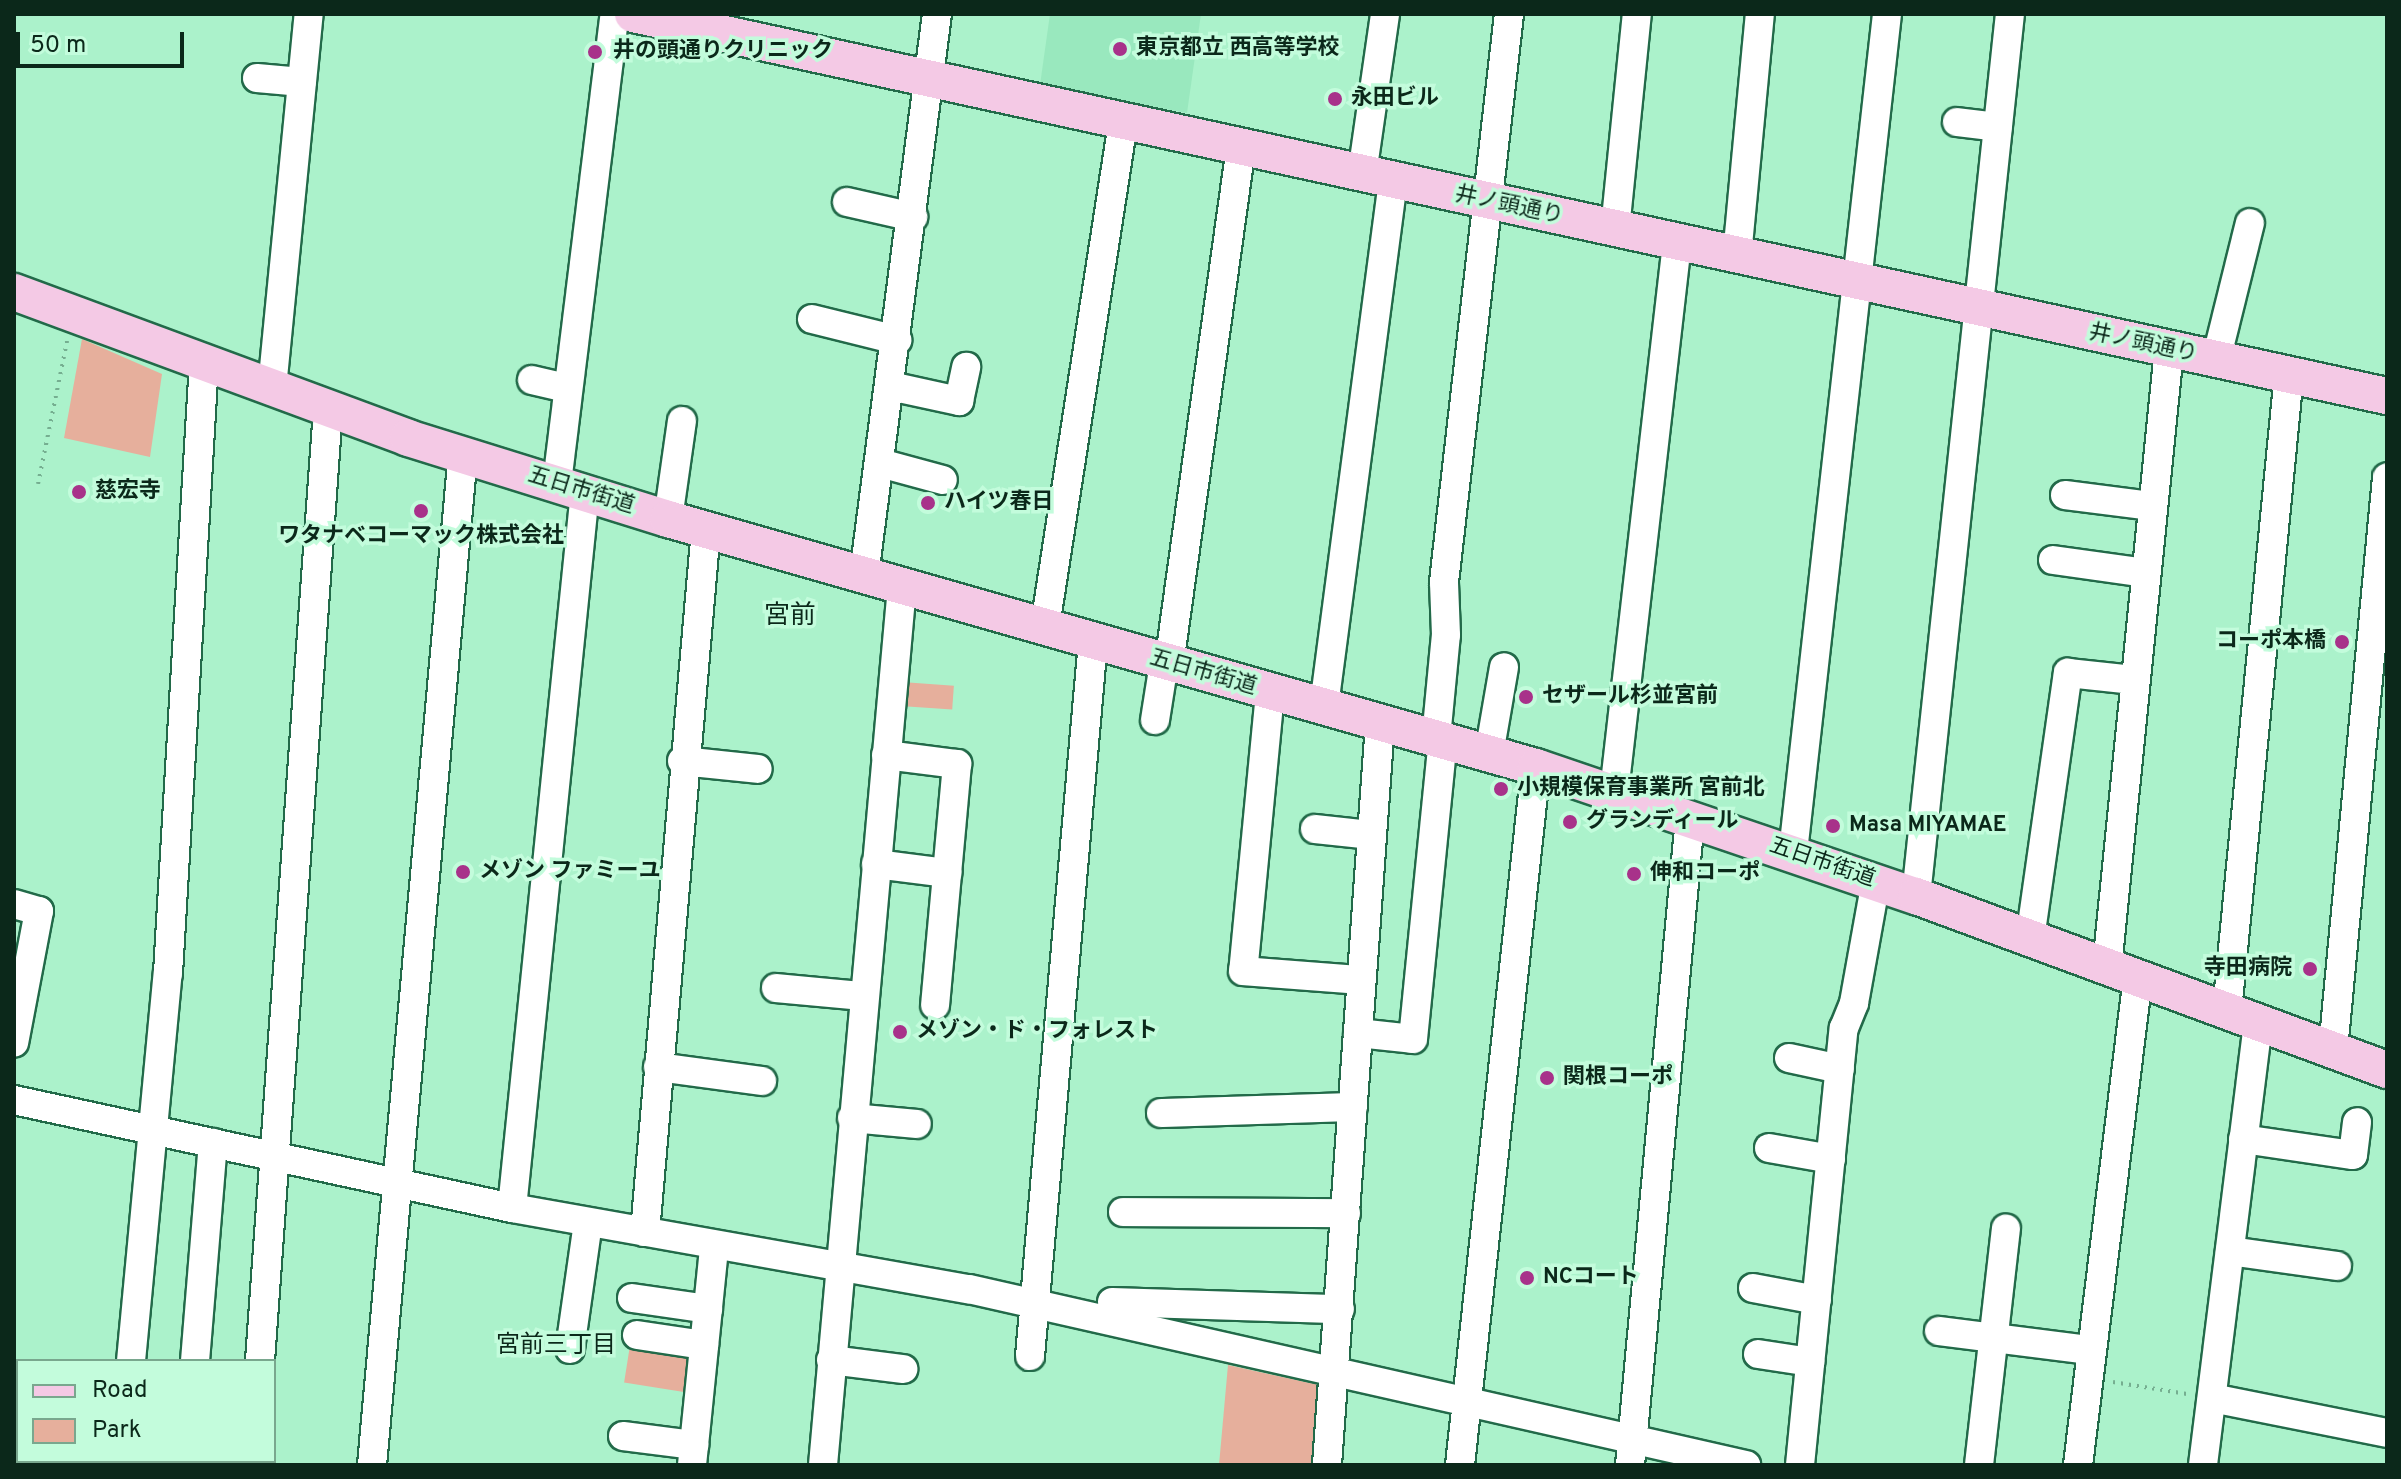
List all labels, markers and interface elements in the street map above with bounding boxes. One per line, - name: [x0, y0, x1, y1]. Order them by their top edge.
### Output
- scale bar: [20, 16, 188, 66]
- text: 50 m: [30, 31, 86, 61]
- place label: 東京都立 西高等学校: [1136, 36, 1339, 62]
- place label: 井の頭通りクリニック: [613, 39, 833, 65]
- marker: 東京都立 西高等学校: [1111, 40, 1129, 58]
- marker: 井の頭通りクリニック: [584, 41, 606, 63]
- place label: 永田ビル: [1351, 86, 1439, 112]
- marker: 永田ビル: [1326, 90, 1344, 108]
- street label: 井ノ頭通り: [1452, 182, 1566, 230]
- street label: 井ノ頭通り: [2086, 320, 2200, 368]
- street label: 五日市街道: [525, 462, 637, 520]
- place label: 慈宏寺: [95, 479, 161, 505]
- marker: 慈宏寺: [70, 483, 88, 501]
- place label: ハイツ春日: [944, 490, 1054, 516]
- marker: ハイツ春日: [919, 494, 937, 512]
- marker: ワタナベコーマック株式会社: [412, 502, 430, 520]
- place label: ワタナベコーマック株式会社: [278, 524, 564, 550]
- district label: 宮前: [764, 601, 816, 633]
- place label: コーポ本橋: [2216, 629, 2326, 655]
- marker: コーポ本橋: [2333, 633, 2351, 651]
- street label: 五日市街道: [1146, 645, 1260, 701]
- place label: セザール杉並宮前: [1542, 684, 1718, 710]
- marker: セザール杉並宮前: [1517, 688, 1535, 706]
- place label: 小規模保育事業所 宮前北: [1517, 776, 1764, 802]
- marker: 小規模保育事業所 宮前北: [1492, 780, 1510, 798]
- place label: グランディール: [1586, 809, 1740, 835]
- marker: グランディール: [1561, 813, 1579, 831]
- place label: Masa MIYAMAE: [1849, 813, 2006, 839]
- marker: Masa MIYAMAE: [1824, 817, 1842, 835]
- street label: 五日市街道: [1766, 833, 1878, 893]
- place label: メゾン ファミーユ: [479, 859, 660, 885]
- place label: 伸和コーポ: [1650, 861, 1760, 887]
- marker: メゾン ファミーユ: [454, 863, 472, 881]
- marker: 伸和コーポ: [1625, 865, 1643, 883]
- place label: 寺田病院: [2204, 956, 2292, 982]
- marker: 寺田病院: [2299, 958, 2321, 980]
- place label: メゾン・ド・フォレスト: [916, 1019, 1158, 1045]
- marker: メゾン・ド・フォレスト: [891, 1023, 909, 1041]
- place label: 関根コーポ: [1563, 1065, 1673, 1091]
- marker: 関根コーポ: [1538, 1069, 1556, 1087]
- place label: NCコート: [1543, 1265, 1639, 1291]
- marker: NCコート: [1518, 1269, 1536, 1287]
- district label: 宮前三丁目: [496, 1333, 616, 1361]
- legend: [16, 1359, 276, 1463]
- text: Road: [92, 1376, 148, 1406]
- text: Park: [92, 1416, 142, 1446]

